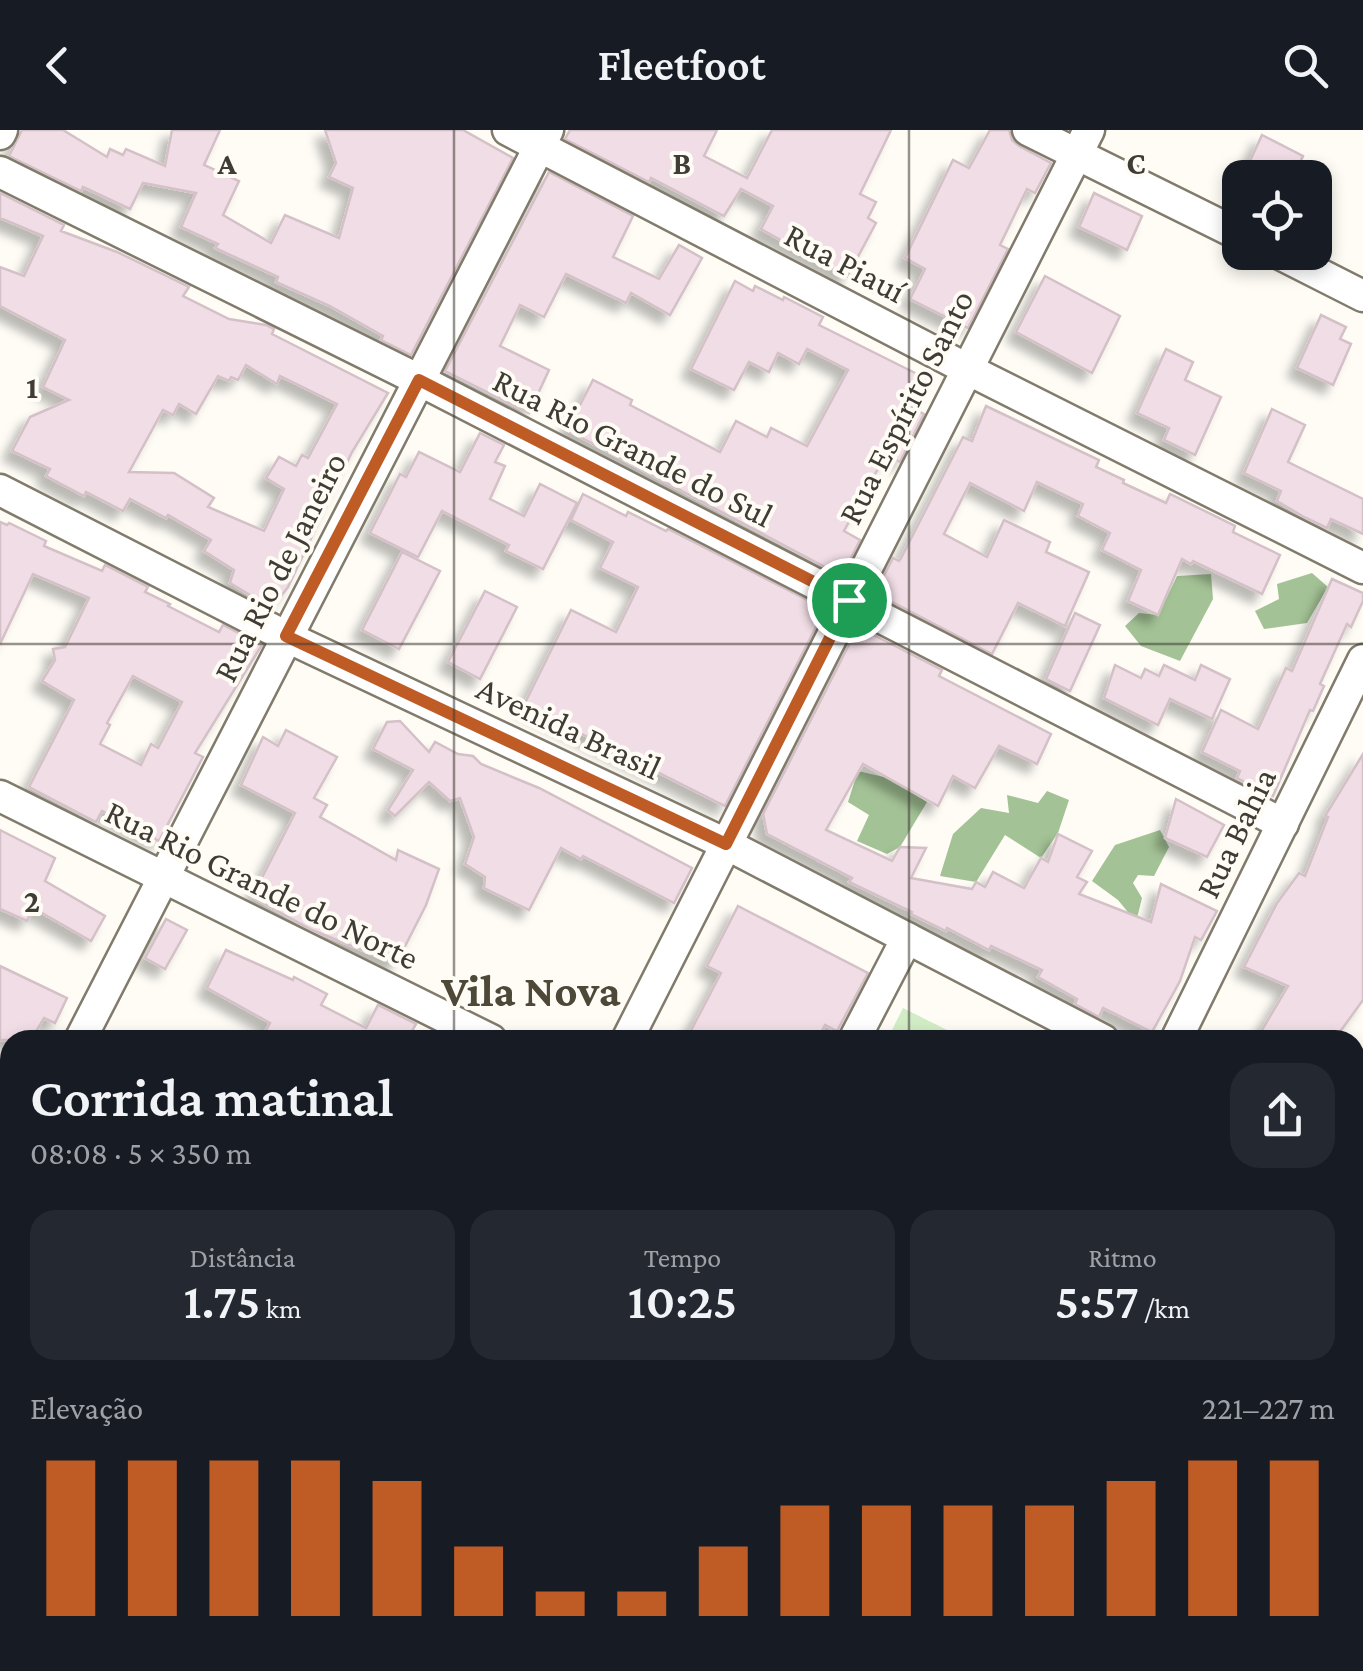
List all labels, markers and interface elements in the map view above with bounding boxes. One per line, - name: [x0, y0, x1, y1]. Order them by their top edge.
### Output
- icon: back: [30, 38, 85, 93]
- icon: search: [1278, 38, 1333, 93]
- text: Fleetfoot: [597, 40, 766, 90]
- text: A: [216, 145, 237, 181]
- text: B: [673, 145, 691, 181]
- text: C: [1126, 145, 1146, 181]
- map controls: [1222, 160, 1332, 270]
- button: locate: [1222, 160, 1332, 270]
- street label: Rua Piauí: [778, 215, 914, 312]
- street label: Rua Espírito Santo: [830, 283, 982, 531]
- street label: Rua Rio Grande do Sul: [487, 361, 779, 535]
- text: 1: [26, 369, 38, 405]
- street label: Rua Rio de Janeiro: [205, 446, 355, 688]
- pin: [807, 558, 892, 643]
- icon: arrive: [822, 573, 877, 628]
- street label: Avenida Brasil: [471, 668, 667, 788]
- street label: Rua Bahia: [1188, 762, 1284, 904]
- street label: Rua Rio Grande do Norte: [99, 792, 425, 978]
- text: 2: [24, 883, 40, 919]
- district label: Vila Nova: [440, 966, 621, 1016]
- button: share: [1230, 1063, 1335, 1168]
- text: Corrida matinal: [30, 1067, 394, 1128]
- text: 08:08 · 5 × 350 m: [30, 1135, 252, 1171]
- text: Distância: [189, 1242, 296, 1273]
- text: Tempo: [644, 1242, 721, 1273]
- text: Ritmo: [1088, 1242, 1157, 1273]
- text: 1.75: [184, 1273, 260, 1329]
- text: 10:25: [628, 1273, 737, 1329]
- text: 5:57: [1055, 1273, 1139, 1329]
- text: km: [260, 1293, 301, 1324]
- text: /km: [1139, 1293, 1190, 1324]
- text: Elevação: [30, 1390, 143, 1426]
- text: 221–227 m: [1202, 1390, 1335, 1426]

